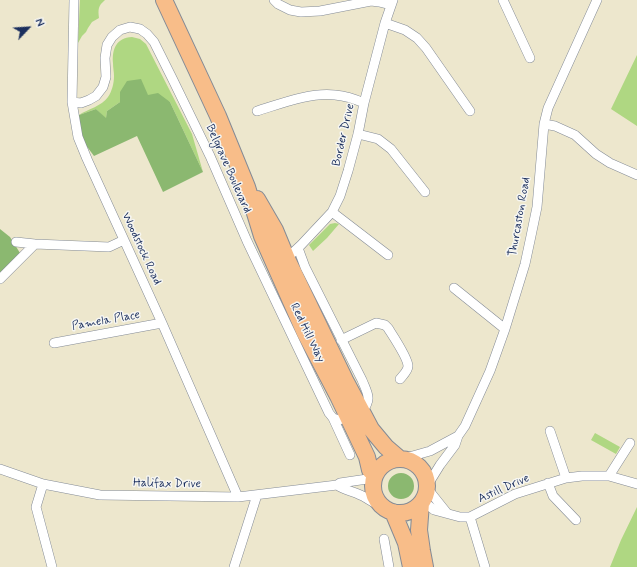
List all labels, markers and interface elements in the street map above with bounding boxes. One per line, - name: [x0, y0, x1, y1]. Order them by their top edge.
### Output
- north arrow: [8, 8, 48, 48]
- text: N: [31, 17, 47, 29]
- street label: Border Drive: [330, 102, 358, 168]
- street label: Belgrave Boulevard: [202, 122, 254, 216]
- street label: Thurcaston Road: [506, 176, 534, 258]
- street label: Woodstock Road: [118, 210, 164, 288]
- street label: Red Hill Way: [286, 301, 328, 365]
- street label: Pamela Place: [71, 308, 141, 334]
- street label: Astill Drive: [476, 471, 532, 507]
- street label: Halifax Drive: [133, 476, 201, 492]

